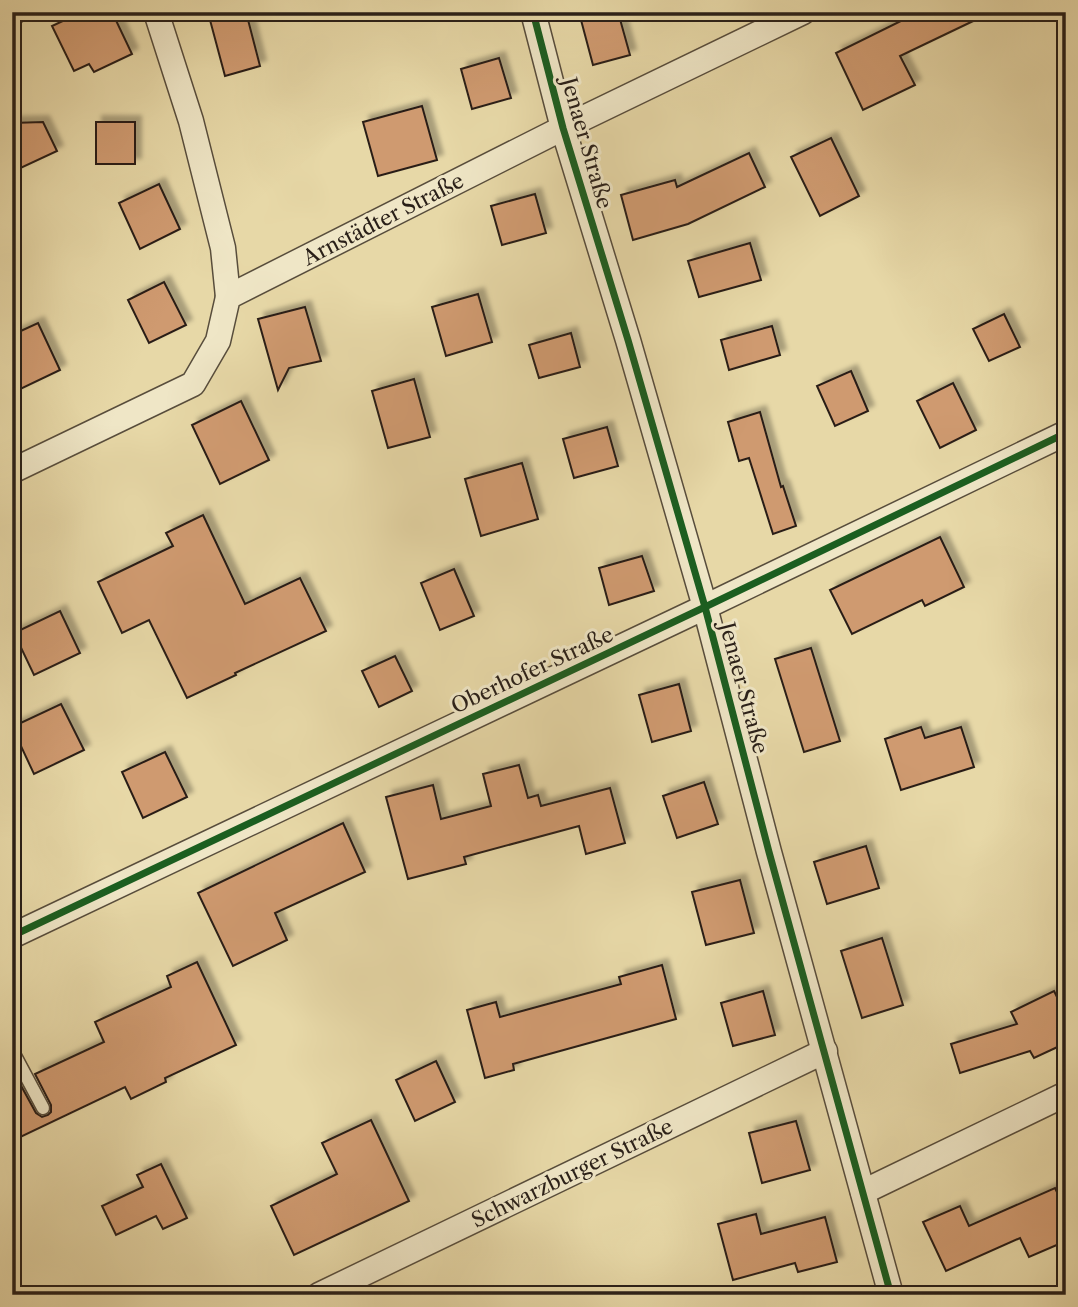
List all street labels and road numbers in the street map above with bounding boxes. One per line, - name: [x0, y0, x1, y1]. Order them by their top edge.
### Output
- street label: Jenaer Straße: [556, 72, 618, 211]
- street label: Arnstädter Straße: [297, 168, 468, 271]
- street label: Jenaer Straße: [714, 617, 774, 756]
- street label: Oberhofer Straße: [447, 622, 617, 718]
- street label: Schwarzburger Straße: [467, 1113, 677, 1233]

